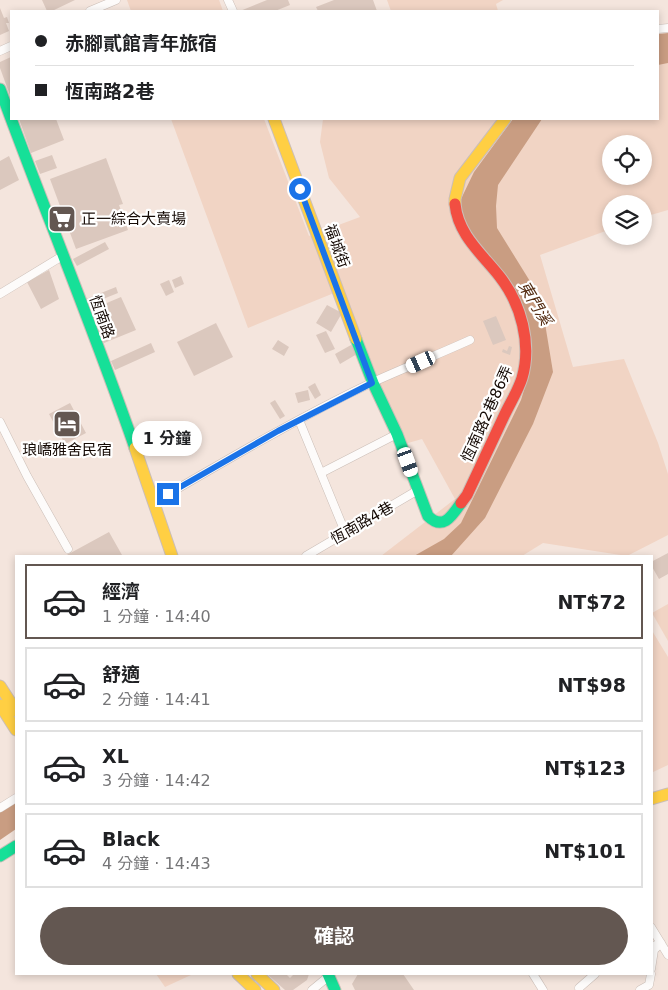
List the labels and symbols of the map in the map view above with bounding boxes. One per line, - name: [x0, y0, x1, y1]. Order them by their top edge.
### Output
- route start: [289, 178, 311, 200]
- supermarket icon: 正一綜合大賣場: [47, 204, 77, 234]
- place label: 正一綜合大賣場: [81, 210, 186, 228]
- street label: 福城街: [321, 222, 353, 270]
- water label: 東門溪: [514, 278, 557, 330]
- street label: 恆南路: [86, 293, 118, 341]
- car: [404, 349, 437, 375]
- street label: 恆南路2巷86弄: [458, 363, 516, 465]
- hotel icon: 琅嶠雅舍民宿: [52, 409, 82, 439]
- callout: 1 分鐘: [133, 422, 203, 456]
- place label: 琅嶠雅舍民宿: [22, 441, 112, 459]
- car: [395, 445, 420, 479]
- route end: [157, 483, 179, 505]
- street label: 恆南路4巷: [327, 498, 397, 548]

